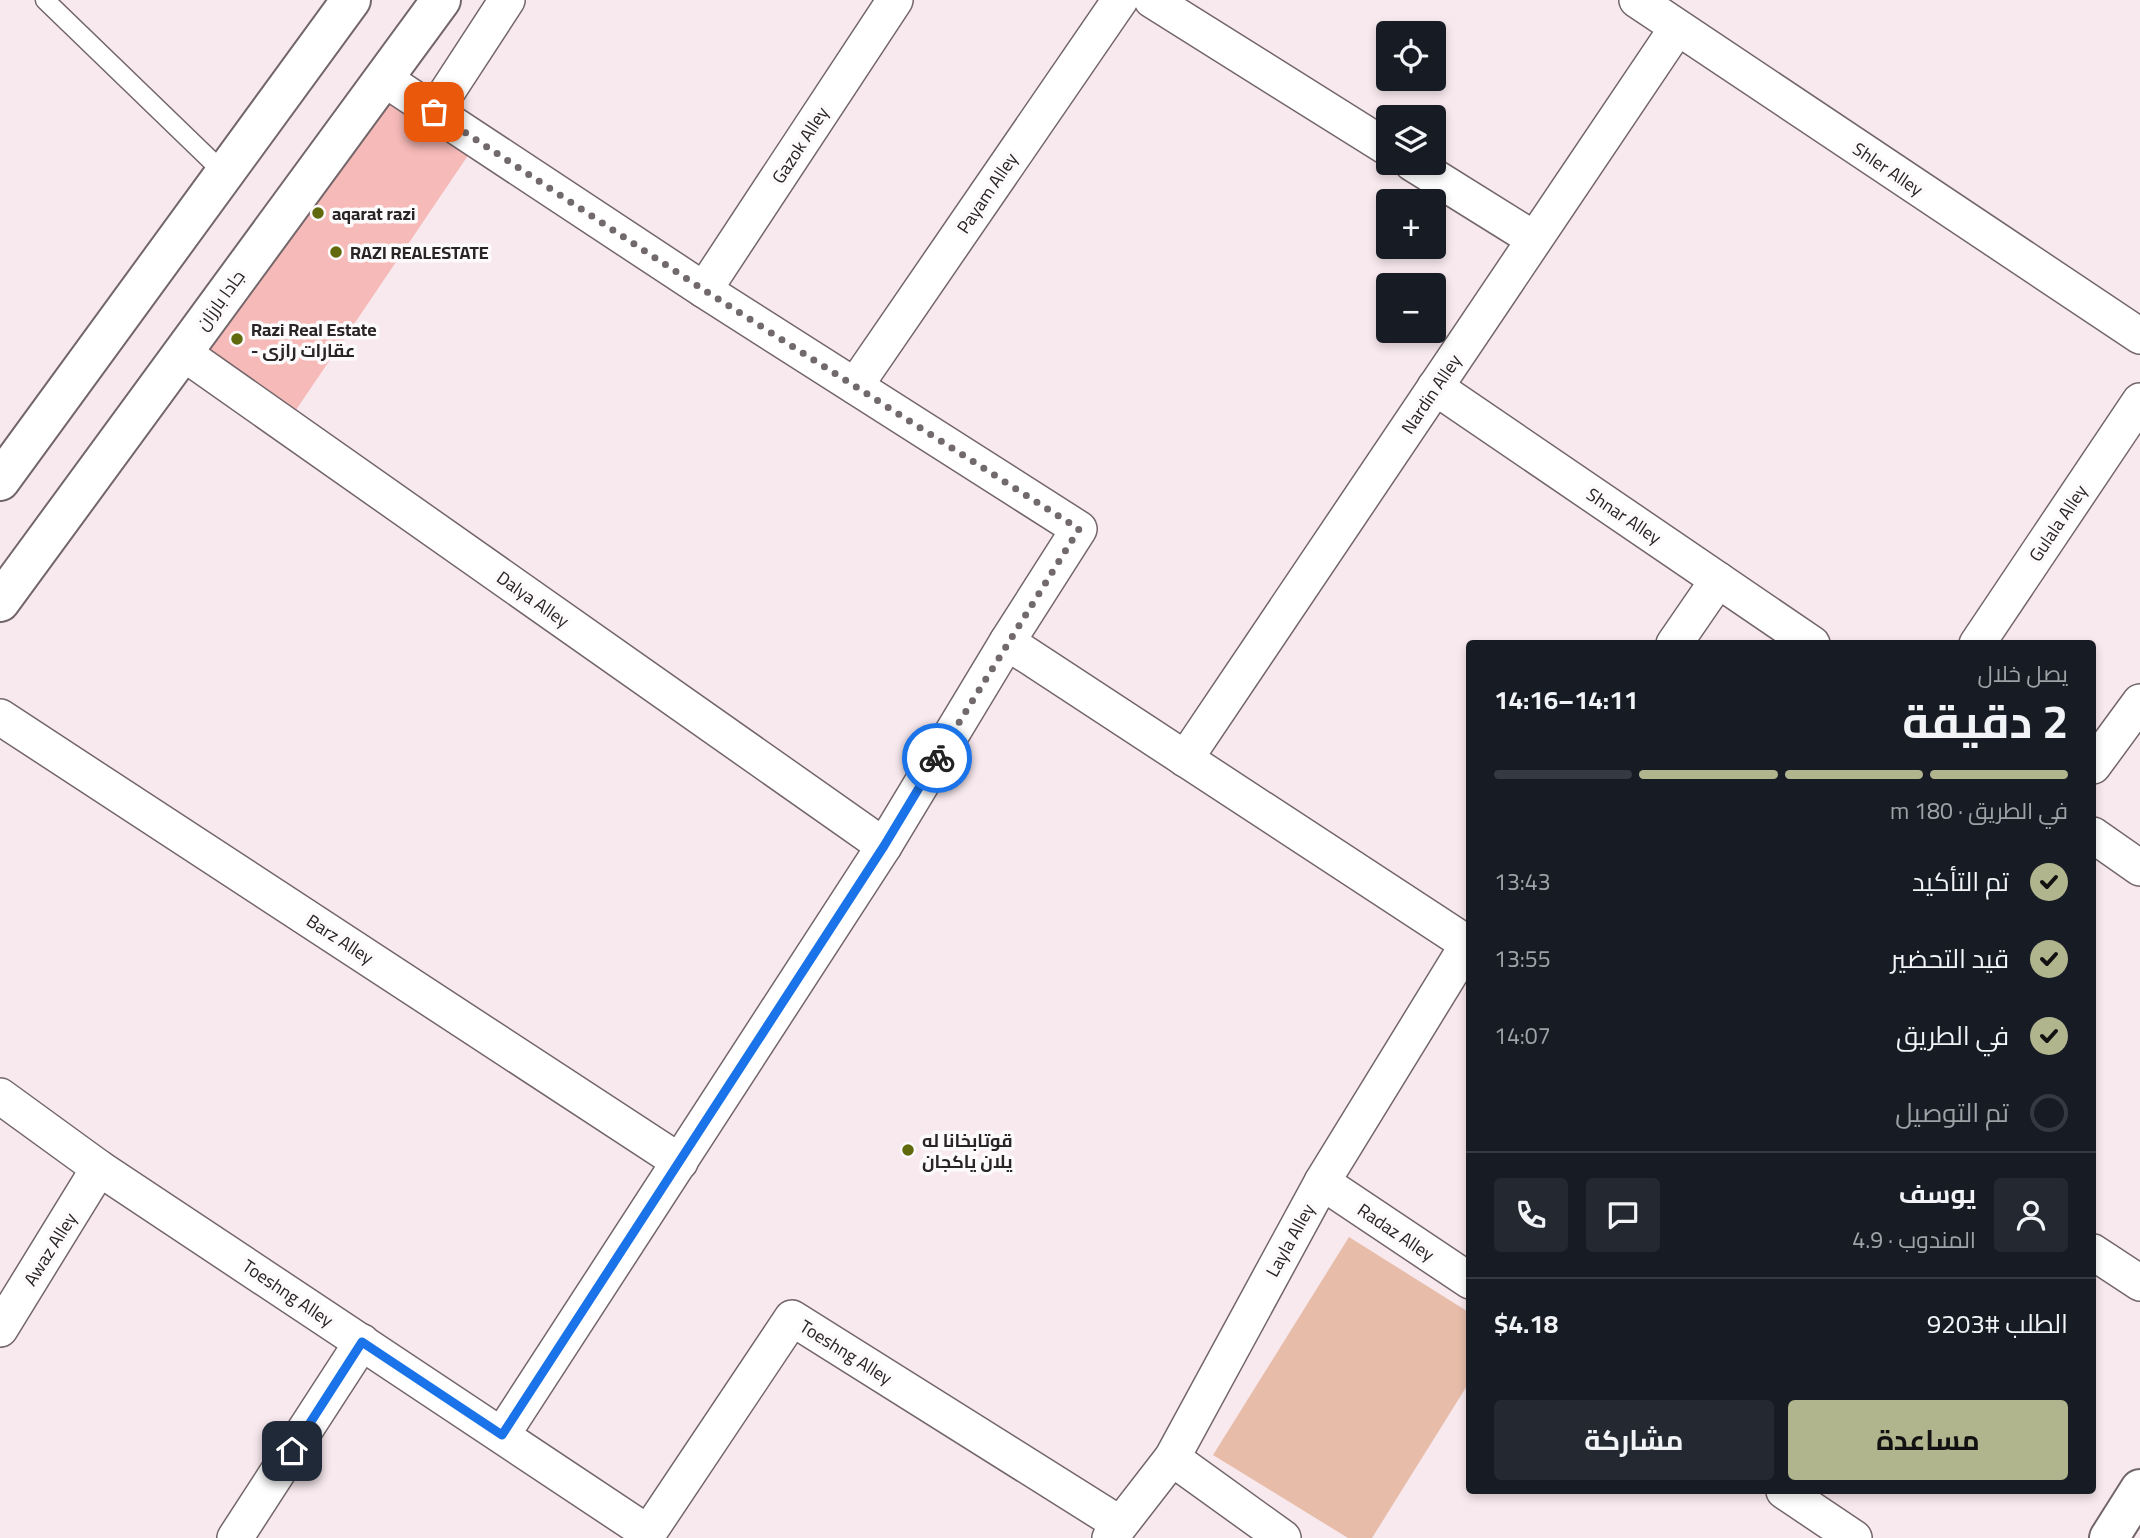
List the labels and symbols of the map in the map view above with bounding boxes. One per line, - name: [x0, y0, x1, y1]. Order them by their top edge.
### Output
- pin: [404, 82, 464, 142]
- street label: Gazok Alley: [762, 99, 838, 191]
- street label: Shler Alley: [1846, 133, 1931, 205]
- street label: Payam Alley: [947, 145, 1027, 241]
- place label: aqarat razi: [332, 197, 415, 230]
- marker: aqarat razi: [310, 205, 326, 221]
- place label: RAZI REALESTATE: [350, 236, 489, 269]
- marker: RAZI REALESTATE: [328, 244, 344, 260]
- street label: جادا بارزان: [186, 262, 254, 338]
- place label: Razi Real Estate - عقارات رازی: [251, 313, 377, 367]
- marker: Razi Real Estate - عقارات رازی: [229, 331, 245, 347]
- street label: Nardin Alley: [1392, 347, 1470, 441]
- street label: Gulala Alley: [2020, 477, 2096, 569]
- street label: Shnar Alley: [1579, 479, 1669, 554]
- street label: Dalya Alley: [489, 562, 577, 637]
- courier: [902, 723, 972, 793]
- street label: Barz Alley: [299, 905, 381, 974]
- place label: قوتابخانا له يلان ياكجان: [922, 1124, 1013, 1178]
- marker: قوتابخانا له يلان ياكجان: [900, 1142, 916, 1158]
- street label: Radaz Alley: [1350, 1194, 1442, 1270]
- street label: Layla Alley: [1256, 1197, 1324, 1283]
- street label: Awaz Alley: [14, 1205, 86, 1293]
- street label: Toeshng Alley: [235, 1250, 341, 1336]
- street label: Toeshng Alley: [793, 1310, 899, 1394]
- pin: [262, 1421, 322, 1481]

